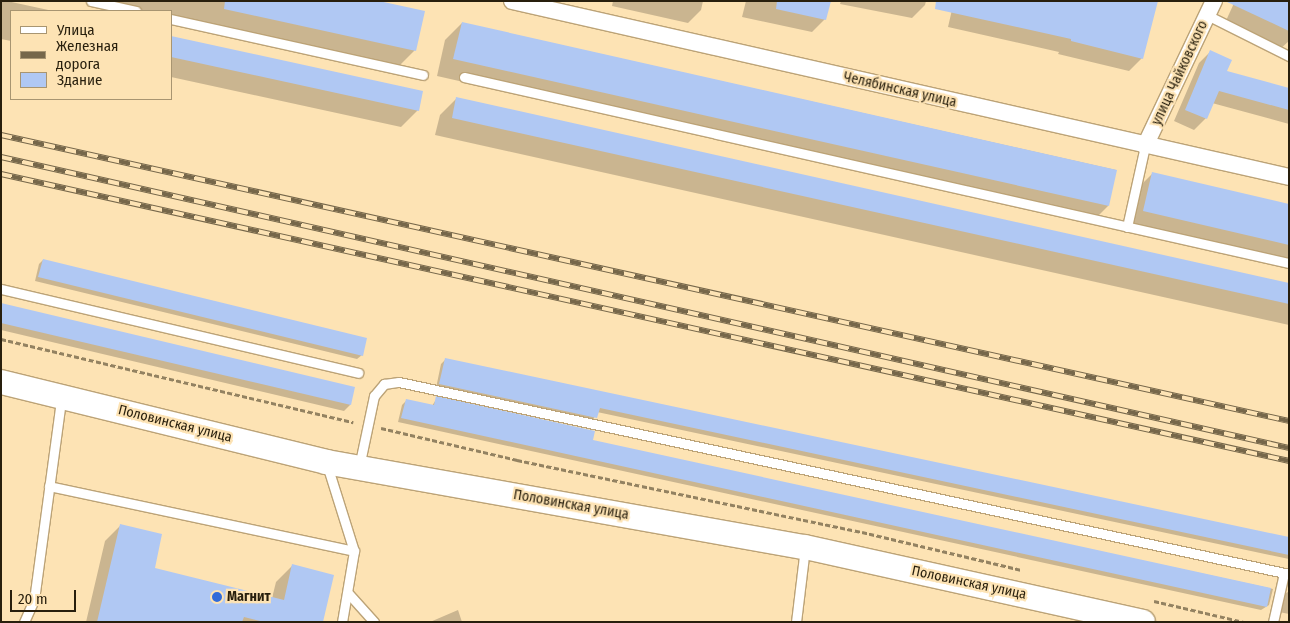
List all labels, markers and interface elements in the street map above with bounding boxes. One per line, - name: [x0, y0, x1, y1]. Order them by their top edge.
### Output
- legend: [10, 10, 172, 100]
- street label: улица Чайковского: [1148, 18, 1212, 128]
- text: Улица: [57, 21, 95, 39]
- text: Железная дорога: [56, 37, 118, 73]
- street label: Челябинская улица: [842, 69, 958, 111]
- text: Здание: [57, 71, 103, 89]
- street label: Половинская улица: [116, 402, 234, 446]
- street label: Половинская улица: [512, 487, 630, 523]
- street label: Половинская улица: [910, 563, 1028, 603]
- scale bar: [12, 580, 79, 612]
- place label: Магнит: [227, 589, 270, 605]
- text: 20 m: [18, 590, 48, 608]
- marker: Магнит: [211, 591, 223, 603]

